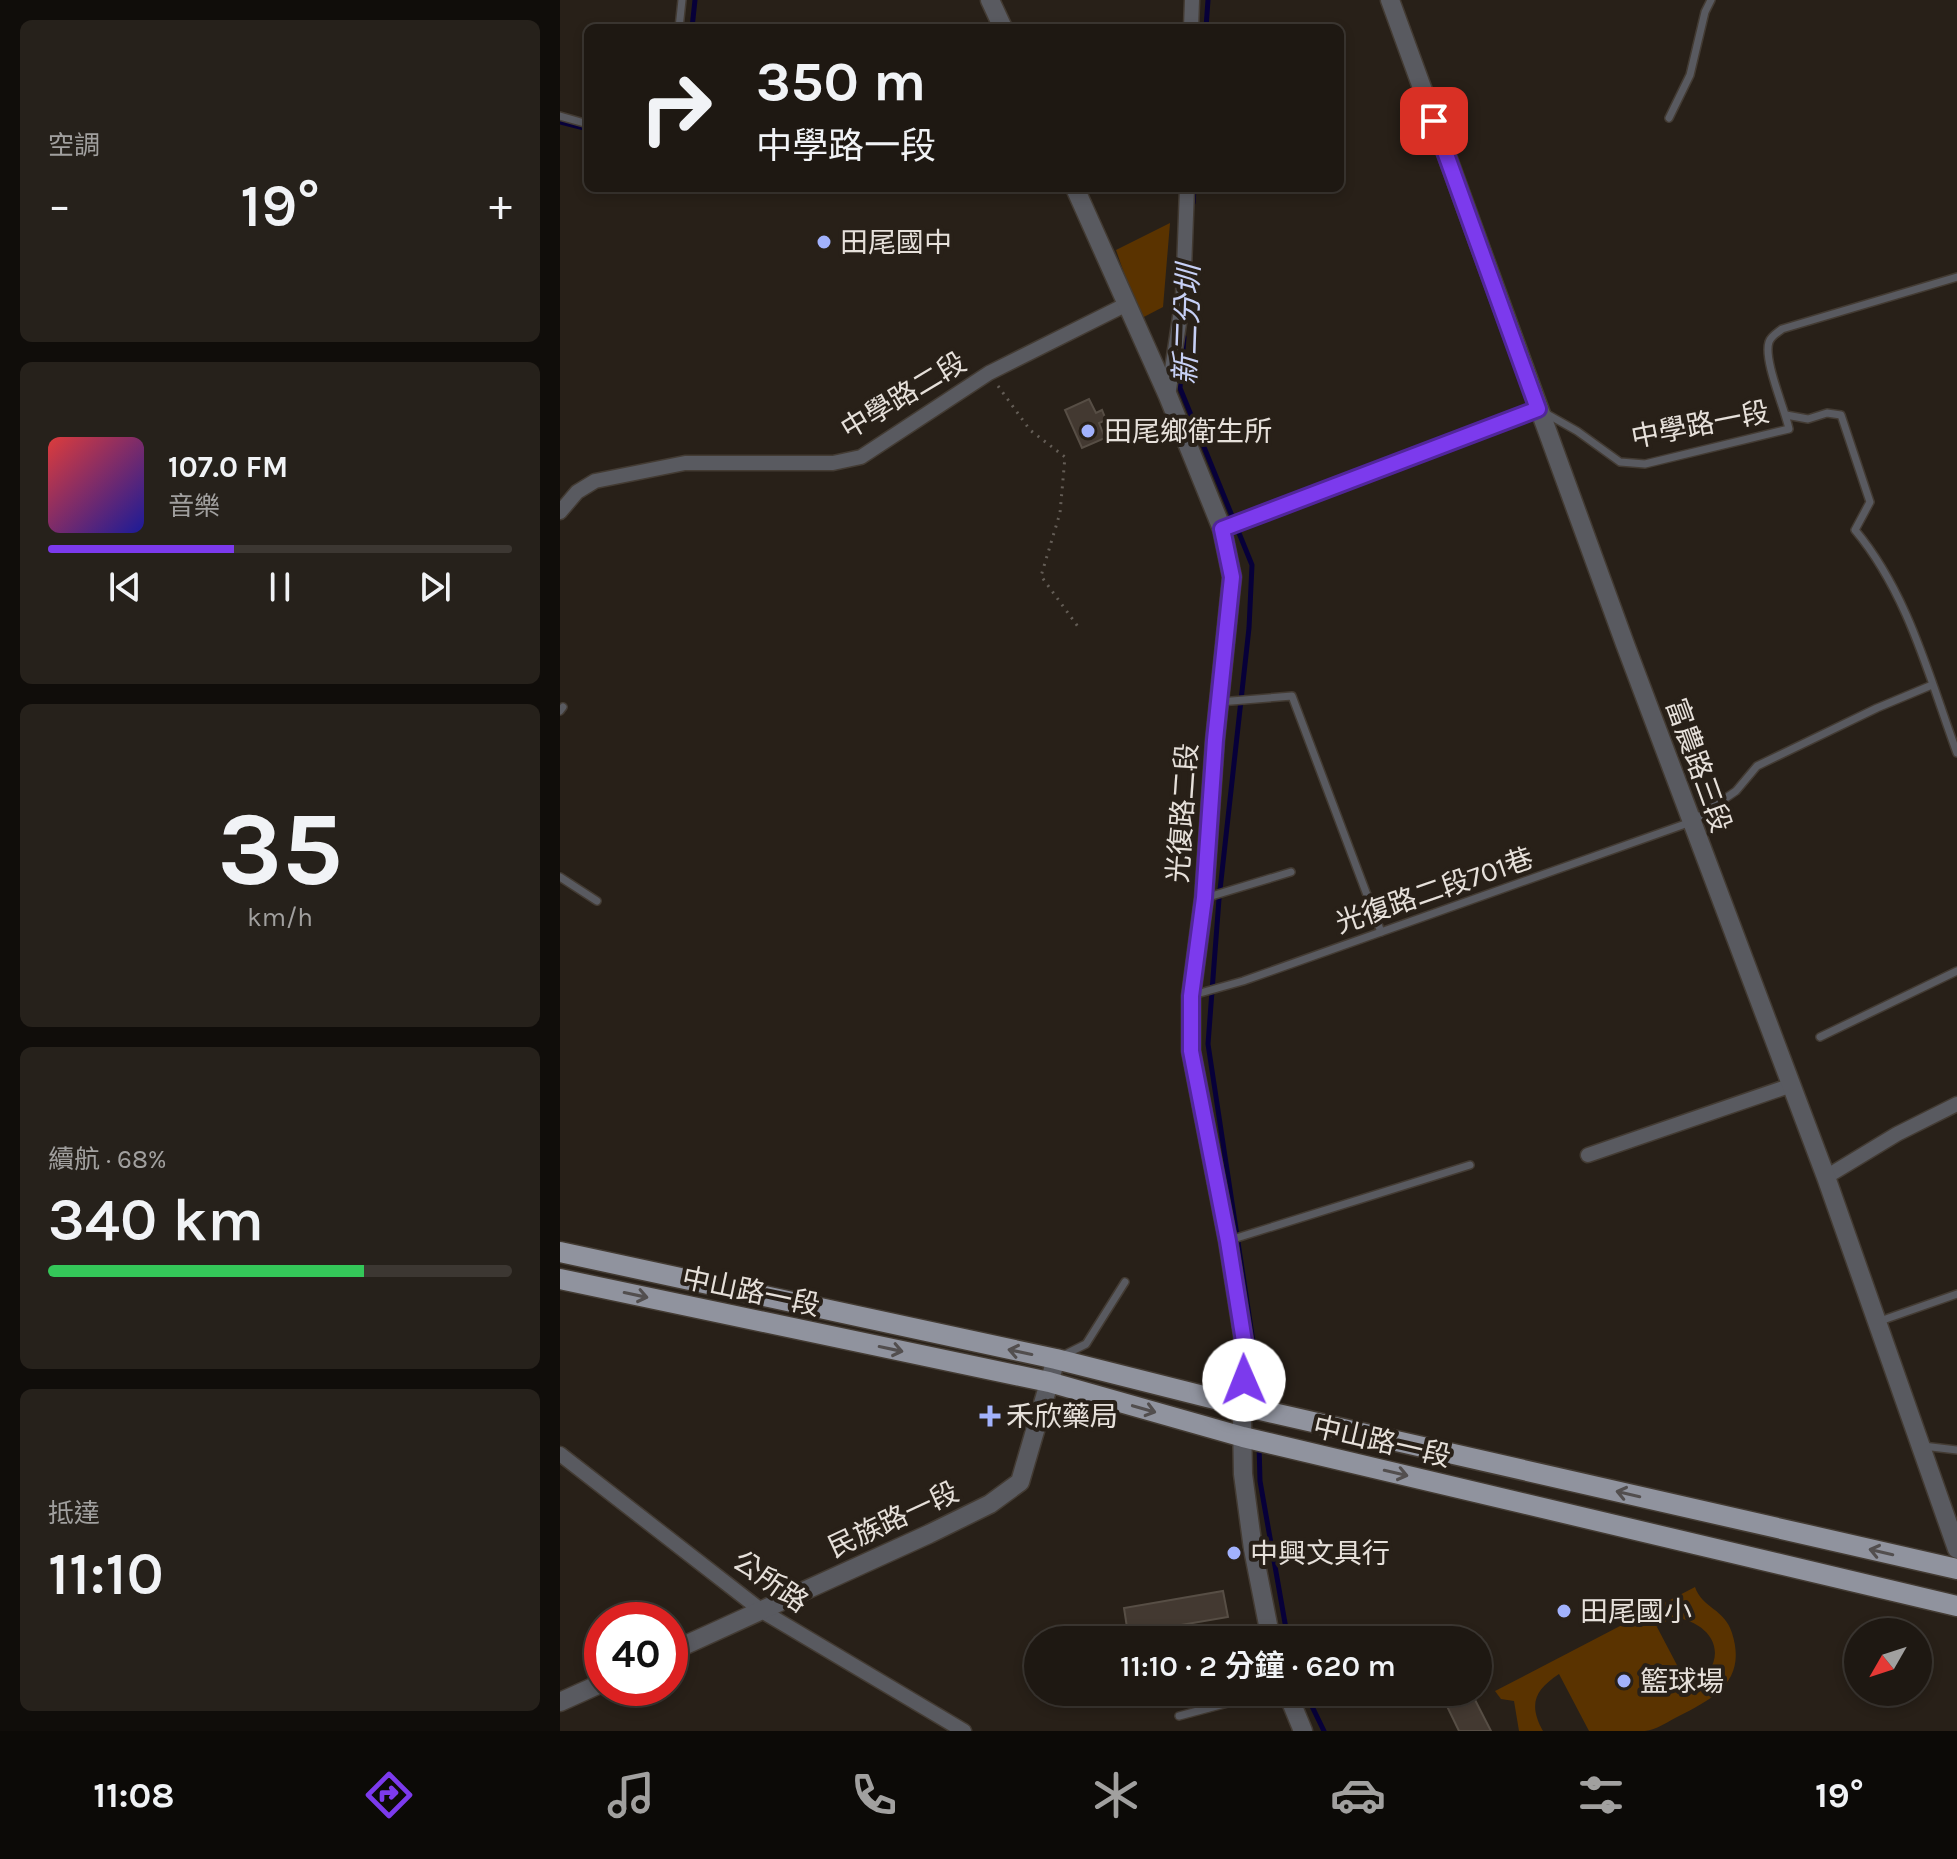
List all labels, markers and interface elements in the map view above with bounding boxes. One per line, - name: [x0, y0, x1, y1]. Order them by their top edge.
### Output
- text: 350 m: [756, 49, 926, 114]
- icon: right: [624, 56, 728, 160]
- pin: [1400, 87, 1468, 155]
- icon: arrive: [1412, 99, 1456, 143]
- text: 中學路一段: [756, 125, 936, 167]
- text: 空調: [48, 130, 100, 161]
- text: 19°: [240, 171, 320, 241]
- text: −: [48, 180, 71, 231]
- text: +: [489, 180, 512, 231]
- place label: 田尾國中: [840, 226, 952, 259]
- marker: 田尾國中: [815, 233, 833, 251]
- water label: 新二分圳: [1167, 260, 1207, 386]
- street label: 中學路二段: [835, 345, 972, 446]
- street label: 中學路一段: [1628, 395, 1772, 454]
- place label: 田尾鄉衛生所: [1104, 415, 1272, 448]
- marker: 田尾鄉衛生所: [1079, 422, 1097, 440]
- text: 107.0 FM: [168, 449, 288, 485]
- text: 音樂: [168, 491, 220, 522]
- icon: previous: [103, 565, 147, 609]
- icon: pause: [258, 565, 302, 609]
- icon: next: [413, 565, 457, 609]
- street label: 富農路三段: [1659, 694, 1738, 837]
- street label: 光復路二段: [1161, 742, 1204, 884]
- text: 35: [217, 789, 343, 910]
- street label: 光復路二段701巷: [1331, 841, 1537, 940]
- text: km/h: [247, 902, 313, 933]
- text: 續航 · 68%: [48, 1144, 167, 1175]
- text: 340 km: [48, 1185, 264, 1255]
- street label: 中山路一段: [679, 1261, 823, 1322]
- one-way arrow: [623, 1288, 649, 1303]
- position arrow: [1202, 1338, 1286, 1422]
- one-way arrow: [877, 1342, 903, 1357]
- one-way arrow: [1008, 1343, 1033, 1358]
- place label: 禾欣藥局: [1006, 1400, 1118, 1433]
- one-way arrow: [1130, 1402, 1156, 1417]
- marker: 禾欣藥局: [981, 1407, 999, 1425]
- street label: 中山路一段: [1310, 1410, 1454, 1473]
- one-way arrow: [1382, 1466, 1408, 1481]
- street label: 民族路一段: [823, 1475, 964, 1564]
- one-way arrow: [1615, 1486, 1641, 1501]
- text: 抵達: [48, 1498, 100, 1529]
- place label: 中興文具行: [1250, 1537, 1390, 1570]
- text: 11:10: [48, 1539, 164, 1609]
- street label: 公所路: [727, 1544, 815, 1619]
- marker: 中興文具行: [1225, 1544, 1243, 1562]
- one-way arrow: [1869, 1544, 1894, 1559]
- place label: 田尾國小: [1580, 1595, 1692, 1628]
- speed limit sign: 40: [584, 1602, 688, 1706]
- marker: 田尾國小: [1555, 1602, 1573, 1620]
- north arrow: [1844, 1618, 1932, 1706]
- map controls: [1844, 1618, 1932, 1706]
- text: 11:10 · 2 分鐘 · 620 m: [1120, 1648, 1396, 1684]
- place label: 籃球場: [1640, 1665, 1724, 1698]
- marker: 籃球場: [1615, 1672, 1633, 1690]
- icon: directions: [361, 1767, 417, 1823]
- icon: music: [603, 1767, 659, 1823]
- icon: phone: [846, 1767, 902, 1823]
- icon: climate: [1088, 1767, 1144, 1823]
- icon: car: [1330, 1767, 1386, 1823]
- icon: filters: [1573, 1767, 1629, 1823]
- text: 11:08: [93, 1774, 175, 1816]
- text: 19°: [1815, 1774, 1864, 1816]

